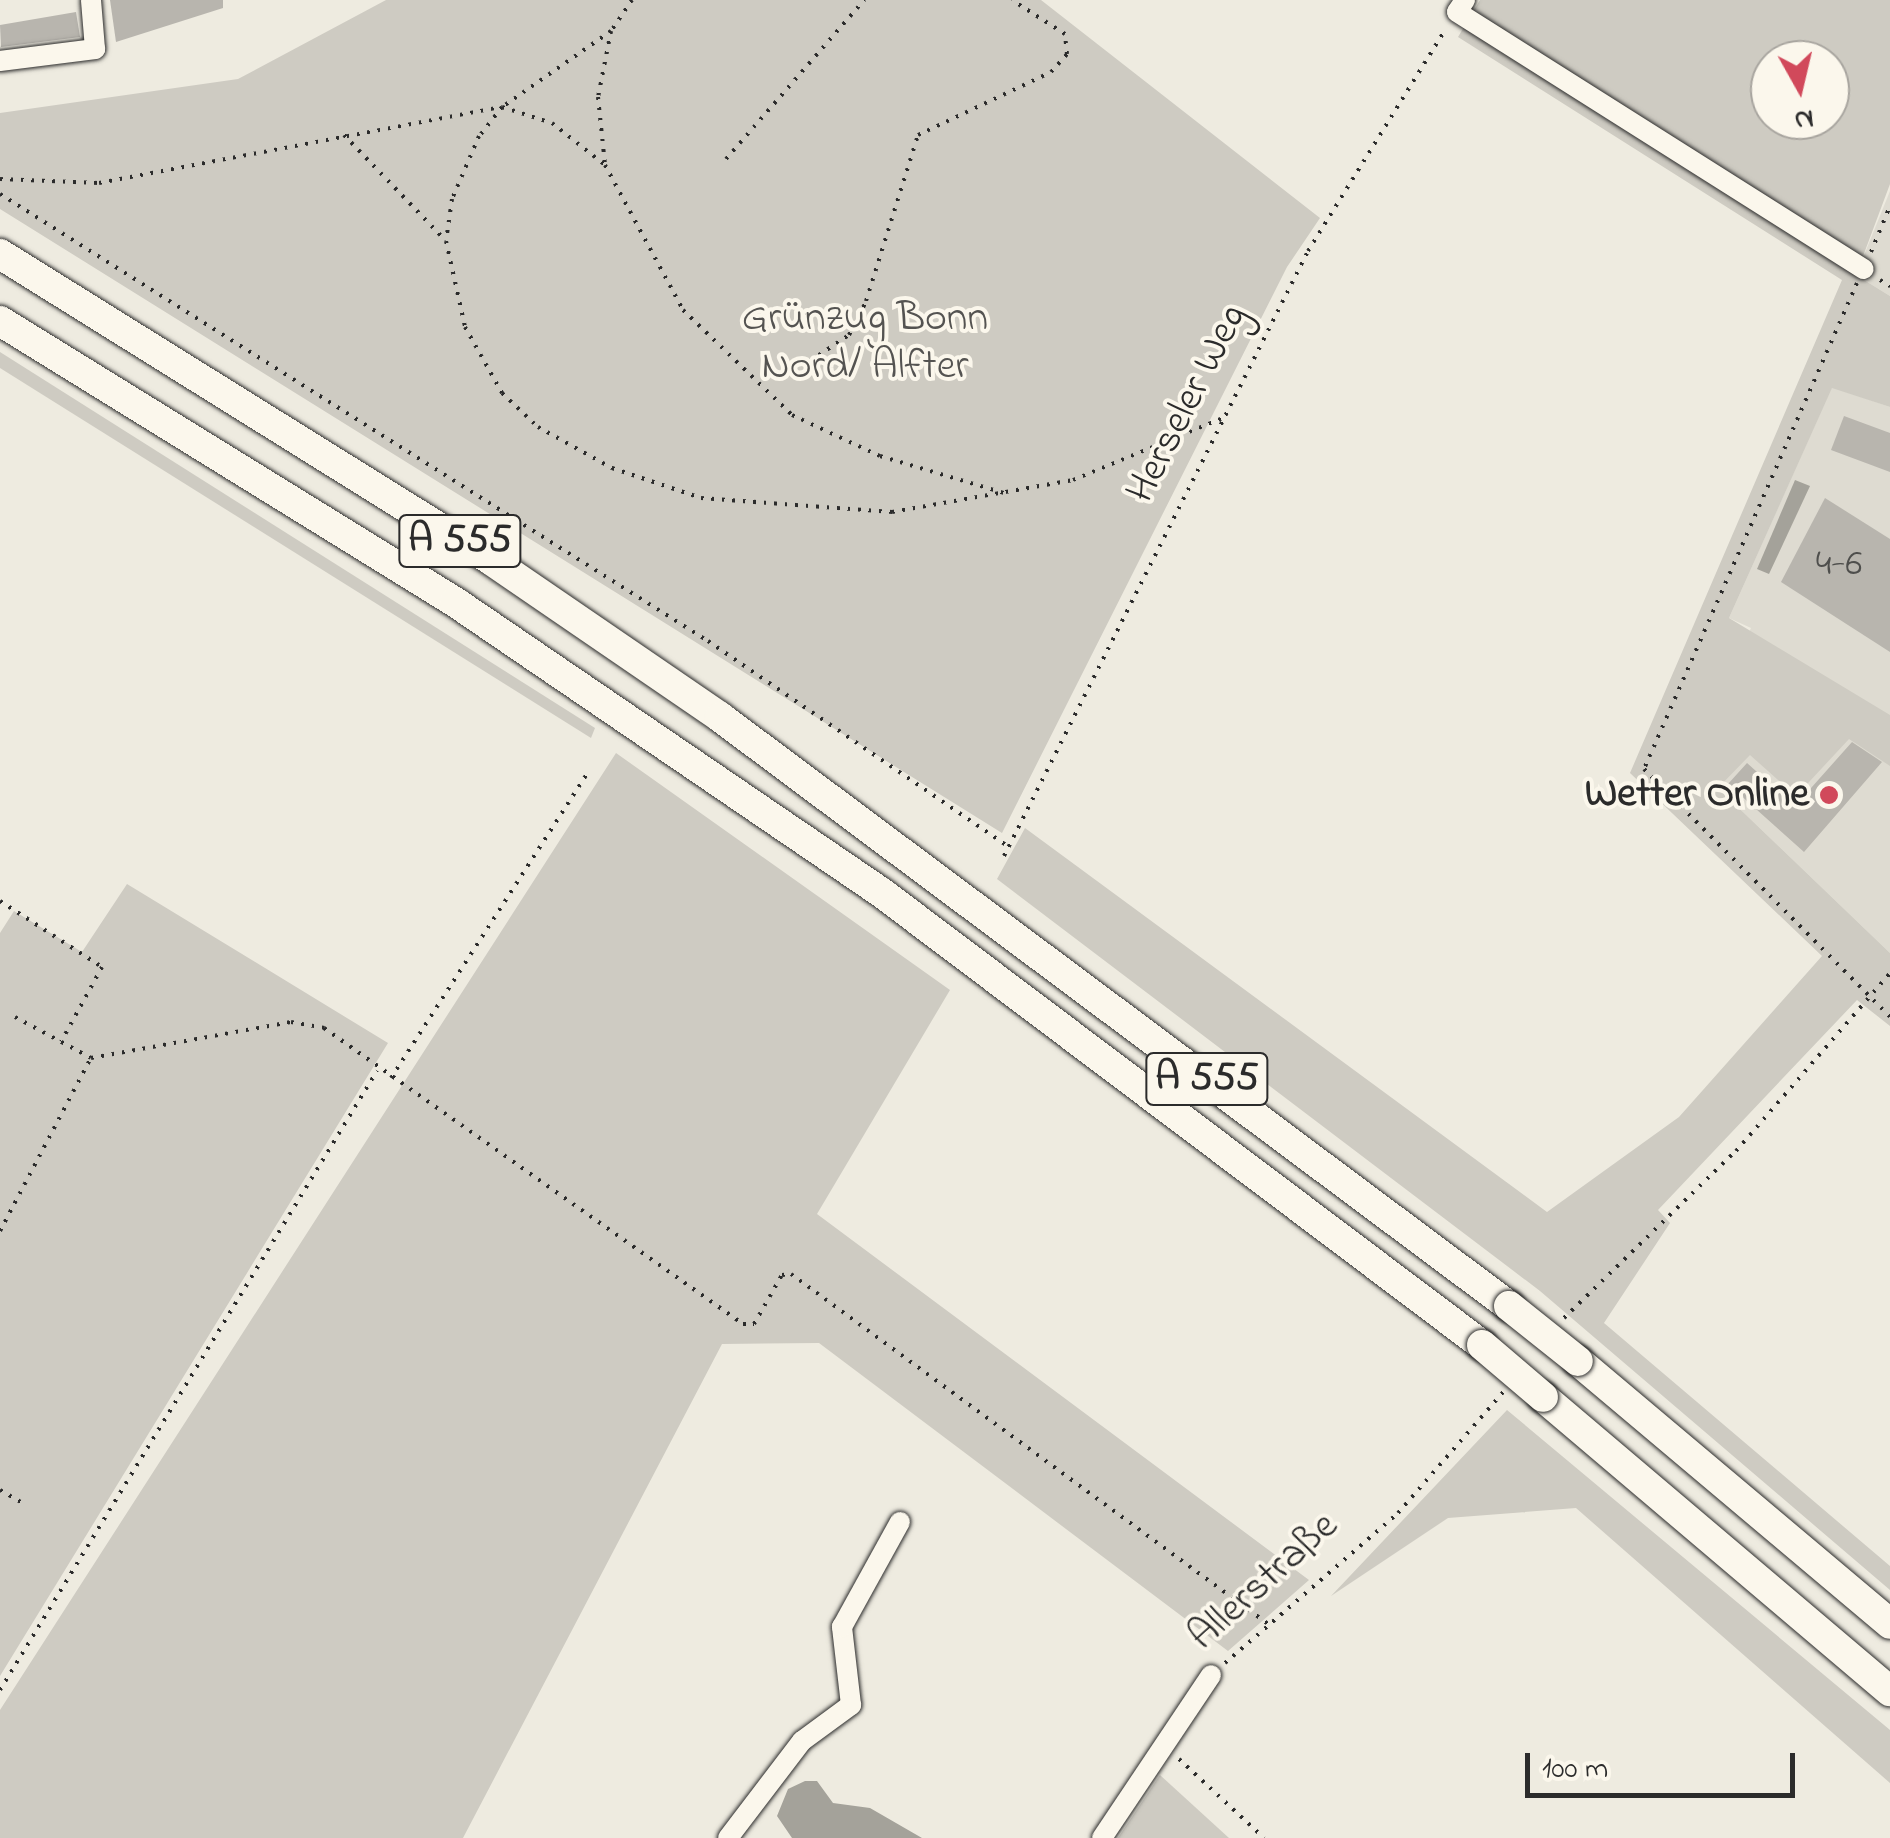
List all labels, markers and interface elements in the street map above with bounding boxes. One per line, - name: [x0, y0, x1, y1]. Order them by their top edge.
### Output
- north arrow: [1750, 40, 1850, 140]
- text: N: [1792, 97, 1816, 140]
- park label: Grünzug Bonn Nord/ Alfter: [742, 294, 988, 392]
- street label: Herseler Weg: [1116, 296, 1260, 512]
- road number: A 555: [398, 506, 522, 576]
- house number: 4-6: [1816, 543, 1862, 589]
- place label: Wetter Online: [1585, 770, 1809, 820]
- marker: Wetter Online: [1818, 784, 1840, 806]
- road number: A 555: [1144, 1044, 1270, 1114]
- street label: Allerstraße: [1179, 1502, 1349, 1662]
- scale bar: [1530, 1733, 1800, 1795]
- text: 100 m: [1542, 1748, 1608, 1792]

